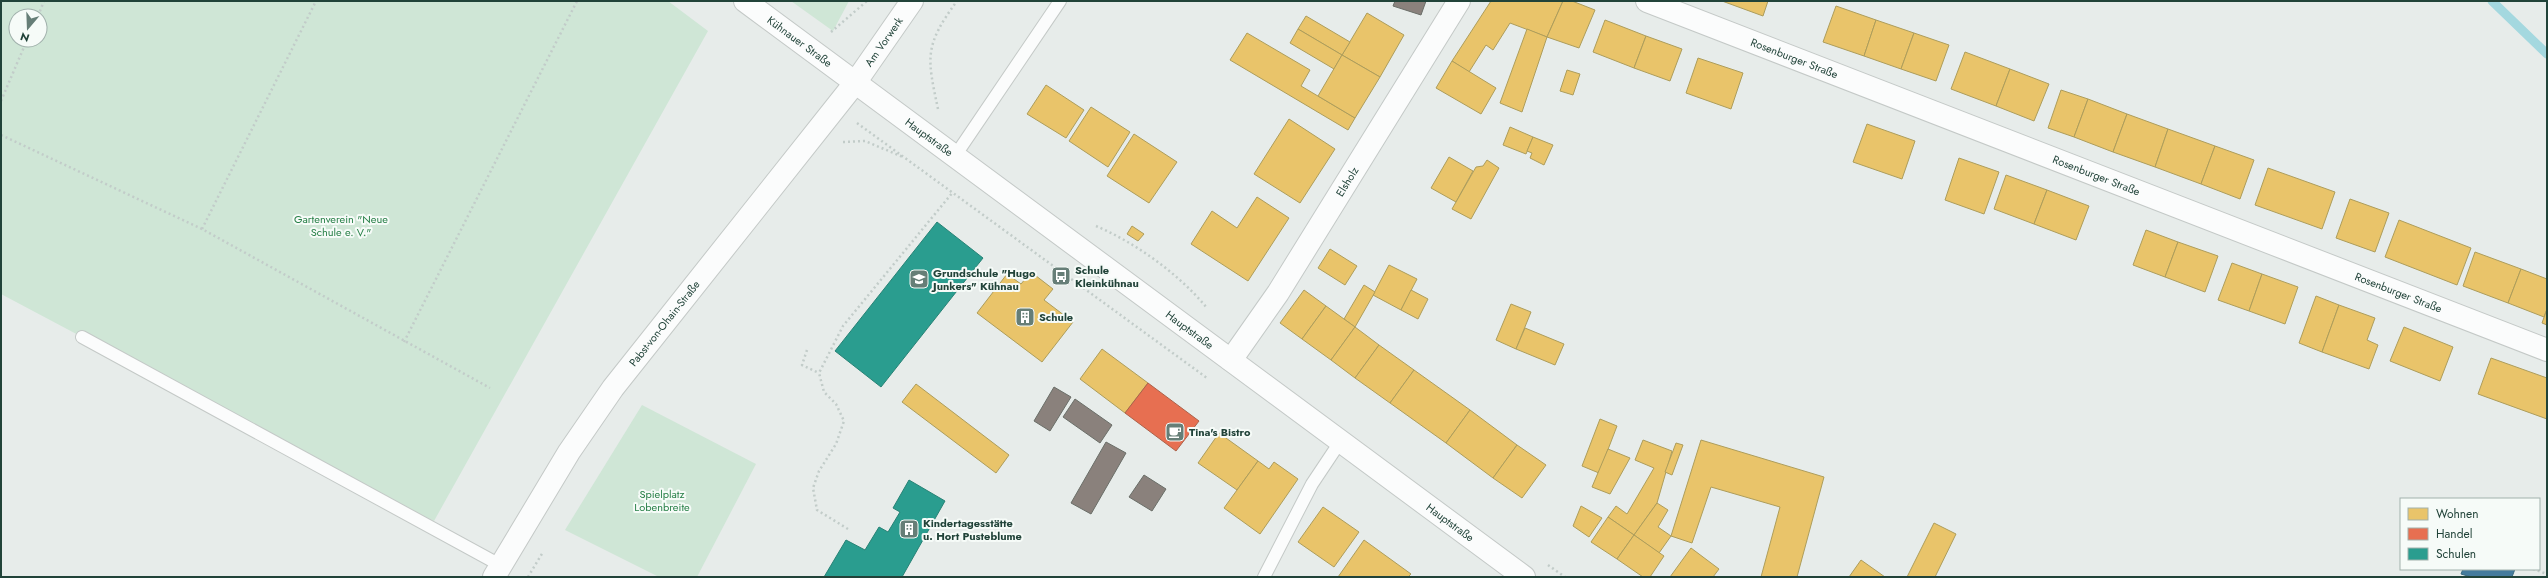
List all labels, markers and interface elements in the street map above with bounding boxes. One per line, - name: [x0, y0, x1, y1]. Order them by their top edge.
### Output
- north arrow: [8, 8, 48, 48]
- street label: Kühnauer Straße: [764, 12, 836, 71]
- street label: Am Vorwerk: [861, 14, 907, 70]
- text: N: [18, 28, 31, 46]
- street label: Rosenburger Straße: [1748, 34, 1841, 82]
- street label: Hauptstraße: [902, 114, 957, 160]
- street label: Rosenburger Straße: [2050, 151, 2143, 200]
- street label: Elsholz: [1332, 164, 1362, 200]
- park label: Gartenverein "Neue Schule e. V.": [294, 211, 388, 240]
- place label: Schule Kleinkühnau: [1075, 262, 1139, 291]
- place label: Grundschule "Hugo Junkers" Kühnau: [931, 265, 1036, 294]
- bus stop icon: Schule Kleinkühnau: [1050, 265, 1072, 287]
- school or university icon: Grundschule "Hugo Junkers" Kühnau: [908, 268, 930, 290]
- street label: Rosenburger Straße: [2352, 268, 2445, 317]
- street label: Pabst-von-Ohain-Straße: [625, 277, 704, 370]
- building icon: Schule: [1014, 306, 1036, 328]
- street label: Hauptstraße: [1162, 307, 1217, 353]
- place label: Schule: [1039, 309, 1073, 325]
- cafe icon: Tina's Bistro: [1164, 421, 1186, 443]
- place label: Tina's Bistro: [1189, 424, 1251, 440]
- park label: Spielplatz Lobenbreite: [634, 486, 690, 515]
- legend: [2400, 498, 2540, 570]
- street label: Hauptstraße: [1423, 499, 1478, 546]
- text: Wohnen: [2436, 505, 2479, 523]
- place label: Kindertagesstätte u. Hort Pusteblume: [923, 515, 1022, 544]
- building icon: Kindertagesstätte u. Hort Pusteblume: [898, 518, 920, 540]
- text: Handel: [2436, 525, 2472, 543]
- text: Schulen: [2436, 545, 2476, 563]

